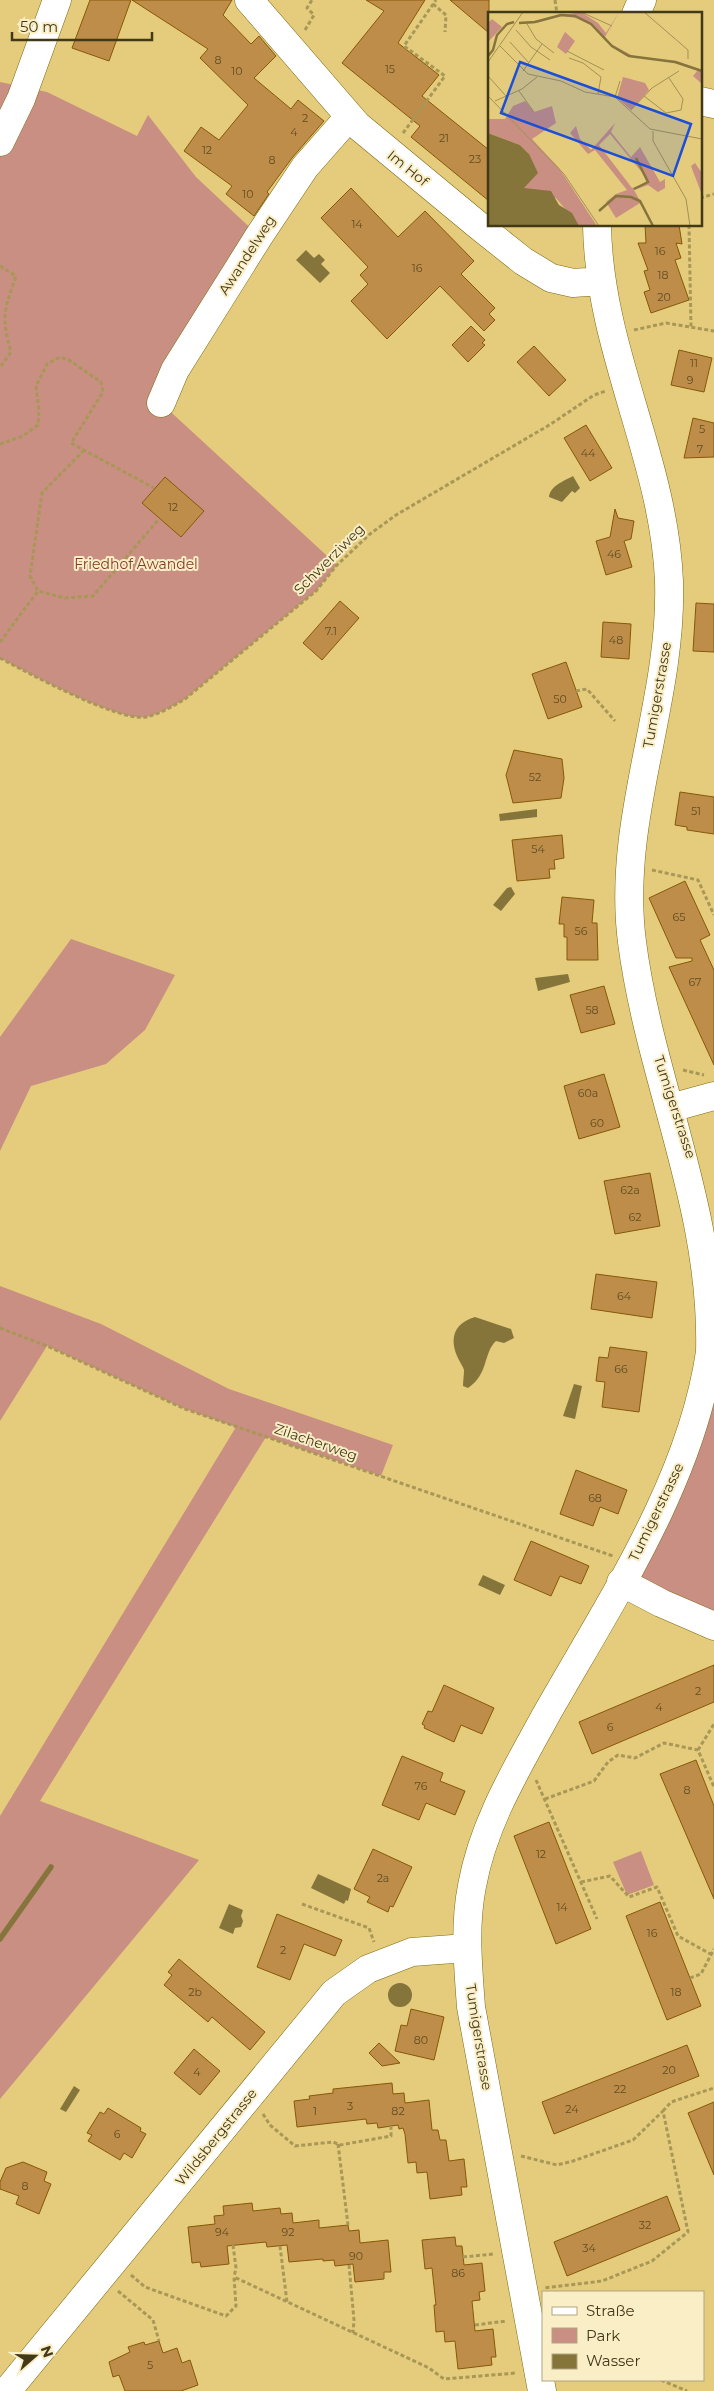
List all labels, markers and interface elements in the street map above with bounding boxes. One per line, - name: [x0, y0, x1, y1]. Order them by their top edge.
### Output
- scale bar: [12, 10, 152, 42]
- inset map: [488, 12, 702, 226]
- text: 50 m: [20, 17, 58, 36]
- house number: 8: [214, 53, 222, 67]
- house number: 15: [385, 62, 395, 76]
- house number: 10: [231, 64, 243, 78]
- house number: 2: [302, 111, 308, 125]
- house number: 4: [290, 125, 298, 139]
- house number: 21: [439, 131, 449, 145]
- house number: 12: [202, 143, 212, 157]
- street label: Im Hof: [384, 146, 433, 191]
- house number: 23: [469, 152, 481, 166]
- house number: 8: [268, 153, 276, 167]
- house number: 10: [242, 187, 254, 201]
- street label: Awandelweg: [215, 212, 279, 298]
- house number: 14: [351, 217, 363, 231]
- house number: 16: [655, 244, 666, 258]
- house number: 16: [412, 261, 423, 275]
- house number: 18: [658, 268, 669, 282]
- house number: 20: [657, 290, 671, 304]
- house number: 11: [690, 356, 698, 370]
- house number: 9: [687, 373, 694, 387]
- house number: 5: [699, 422, 705, 436]
- house number: 7: [697, 442, 703, 456]
- house number: 44: [581, 446, 596, 460]
- house number: 12: [168, 500, 178, 514]
- street label: Schwerziweg: [290, 520, 368, 598]
- house number: 46: [607, 547, 621, 561]
- park label: Friedhof Awandel: [74, 555, 198, 573]
- house number: 7.1: [325, 624, 337, 638]
- house number: 48: [609, 633, 623, 647]
- street label: Tumigerstrasse: [639, 641, 675, 749]
- house number: 50: [553, 692, 567, 706]
- house number: 52: [529, 770, 541, 784]
- house number: 51: [691, 804, 701, 818]
- house number: 54: [531, 842, 545, 856]
- house number: 65: [673, 910, 685, 924]
- house number: 56: [575, 924, 588, 938]
- house number: 67: [688, 975, 702, 989]
- house number: 58: [585, 1003, 599, 1017]
- street label: Tumigerstrasse: [650, 1053, 700, 1161]
- house number: 60a: [578, 1086, 598, 1100]
- house number: 60: [590, 1116, 604, 1130]
- house number: 62a: [620, 1183, 640, 1197]
- house number: 62: [629, 1210, 641, 1224]
- house number: 64: [617, 1289, 632, 1303]
- house number: 66: [614, 1362, 628, 1376]
- street label: Zilacherweg: [272, 1419, 360, 1465]
- street label: Tumigerstrasse: [624, 1460, 688, 1564]
- house number: 68: [588, 1491, 602, 1505]
- house number: 2: [695, 1684, 701, 1698]
- house number: 4: [655, 1700, 663, 1714]
- house number: 6: [607, 1720, 614, 1734]
- house number: 76: [415, 1779, 428, 1793]
- house number: 8: [683, 1783, 691, 1797]
- house number: 12: [536, 1847, 546, 1861]
- house number: 2a: [377, 1871, 389, 1885]
- house number: 14: [556, 1900, 568, 1914]
- house number: 16: [647, 1926, 658, 1940]
- house number: 2: [280, 1943, 286, 1957]
- street label: Tumigerstrasse: [462, 1983, 496, 2091]
- house number: 2b: [188, 1985, 202, 1999]
- house number: 18: [671, 1985, 682, 1999]
- house number: 80: [414, 2033, 428, 2047]
- house number: 20: [662, 2063, 676, 2077]
- house number: 4: [193, 2065, 201, 2079]
- house number: 22: [614, 2082, 626, 2096]
- street label: Wildsbergstrasse: [171, 2085, 261, 2189]
- house number: 3: [347, 2099, 353, 2113]
- house number: 24: [565, 2102, 579, 2116]
- house number: 1: [313, 2104, 317, 2118]
- house number: 82: [391, 2104, 405, 2118]
- house number: 6: [114, 2127, 121, 2141]
- house number: 8: [21, 2179, 29, 2193]
- house number: 32: [639, 2218, 651, 2232]
- house number: 94: [215, 2225, 230, 2239]
- house number: 92: [282, 2225, 294, 2239]
- house number: 34: [582, 2241, 596, 2255]
- house number: 90: [349, 2249, 363, 2263]
- house number: 86: [451, 2266, 465, 2280]
- legend: [542, 2291, 704, 2381]
- text: Straße: [586, 2301, 635, 2320]
- text: Park: [586, 2326, 620, 2345]
- north arrow: [10, 2331, 60, 2381]
- text: N: [37, 2343, 58, 2360]
- text: Wasser: [586, 2351, 640, 2370]
- house number: 5: [147, 2358, 153, 2372]

